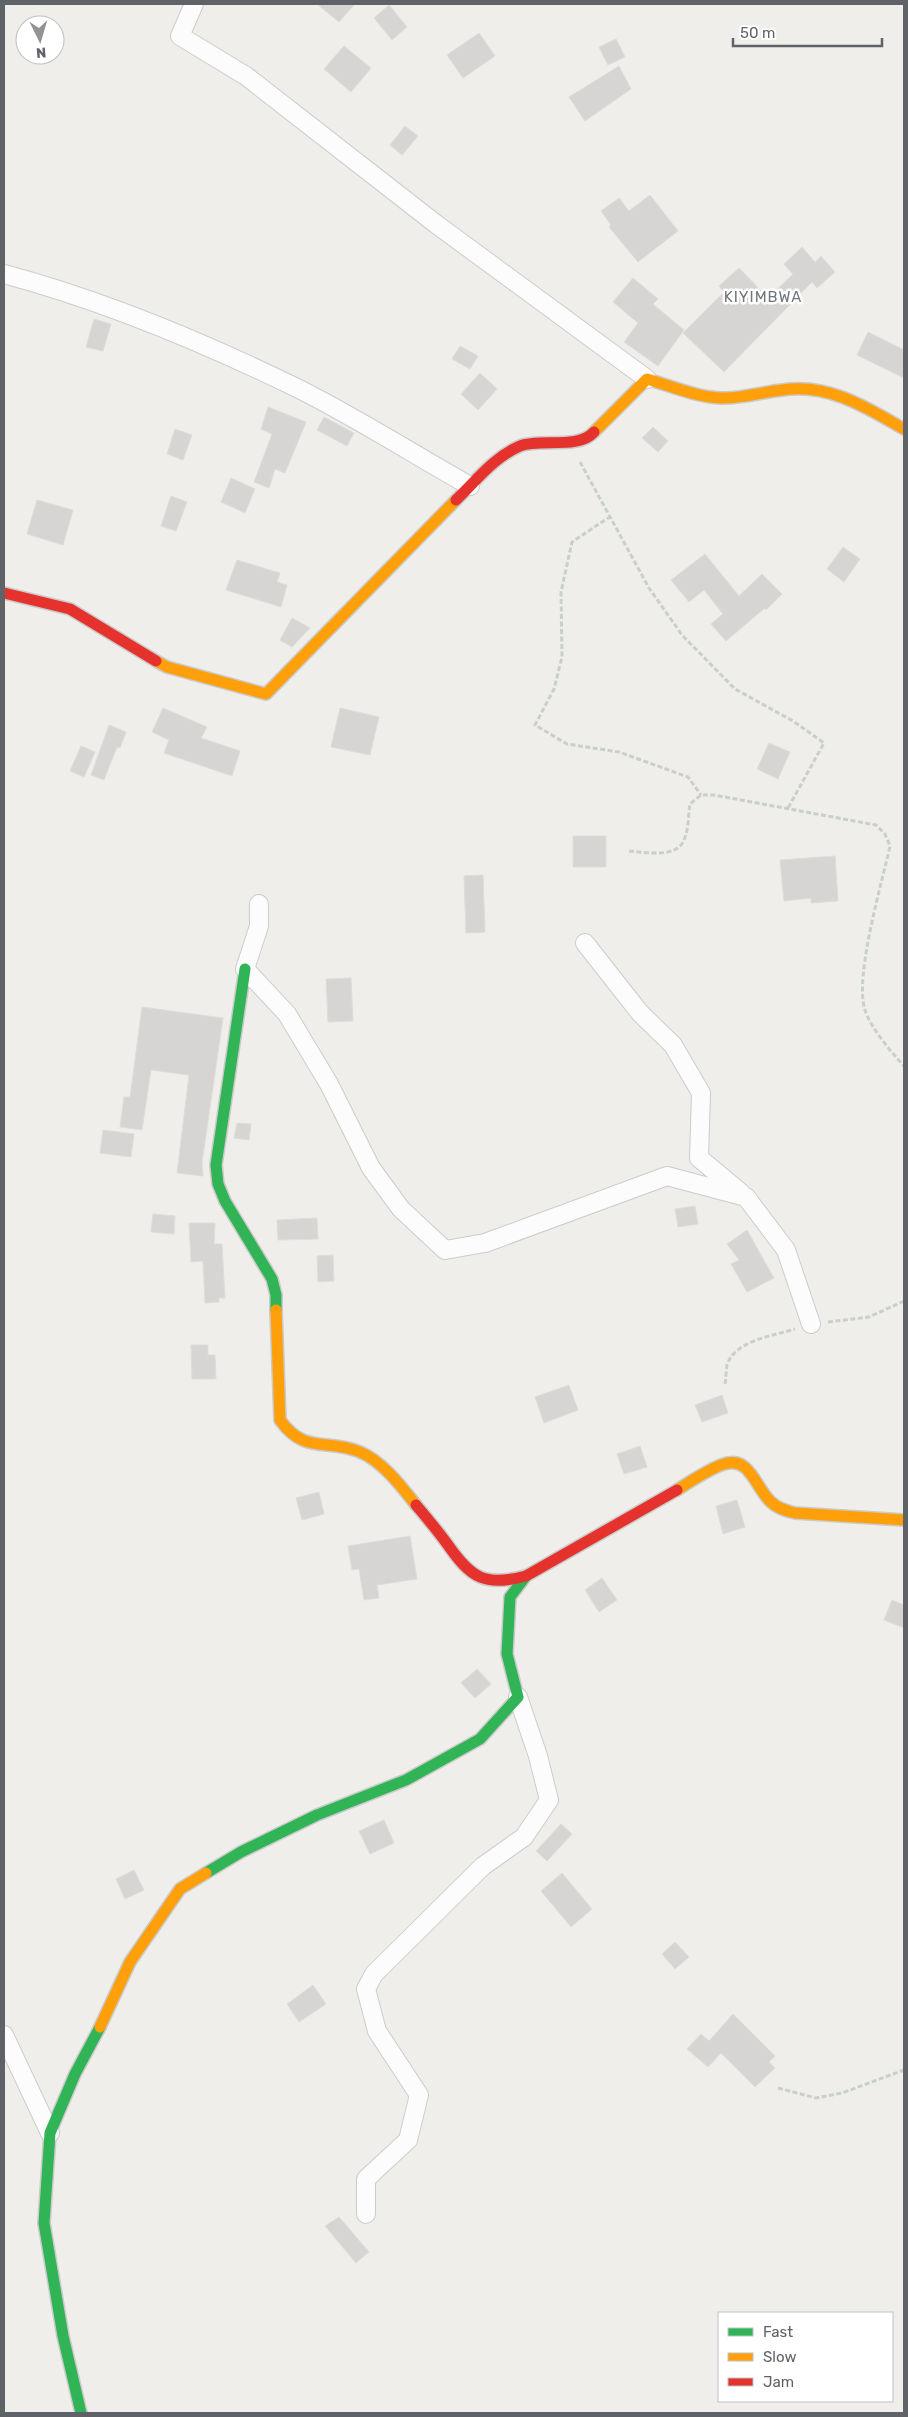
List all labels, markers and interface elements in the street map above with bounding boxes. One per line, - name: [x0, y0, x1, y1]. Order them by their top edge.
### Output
- north arrow: [15, 15, 65, 65]
- scale bar: [733, 15, 882, 47]
- text: 50 m: [740, 24, 775, 42]
- text: N: [35, 44, 47, 61]
- district label: KIYIMBWA: [724, 288, 802, 306]
- legend: [718, 2312, 893, 2402]
- text: Fast: [763, 2323, 793, 2341]
- text: Slow: [763, 2348, 796, 2366]
- text: Jam: [763, 2373, 794, 2391]

